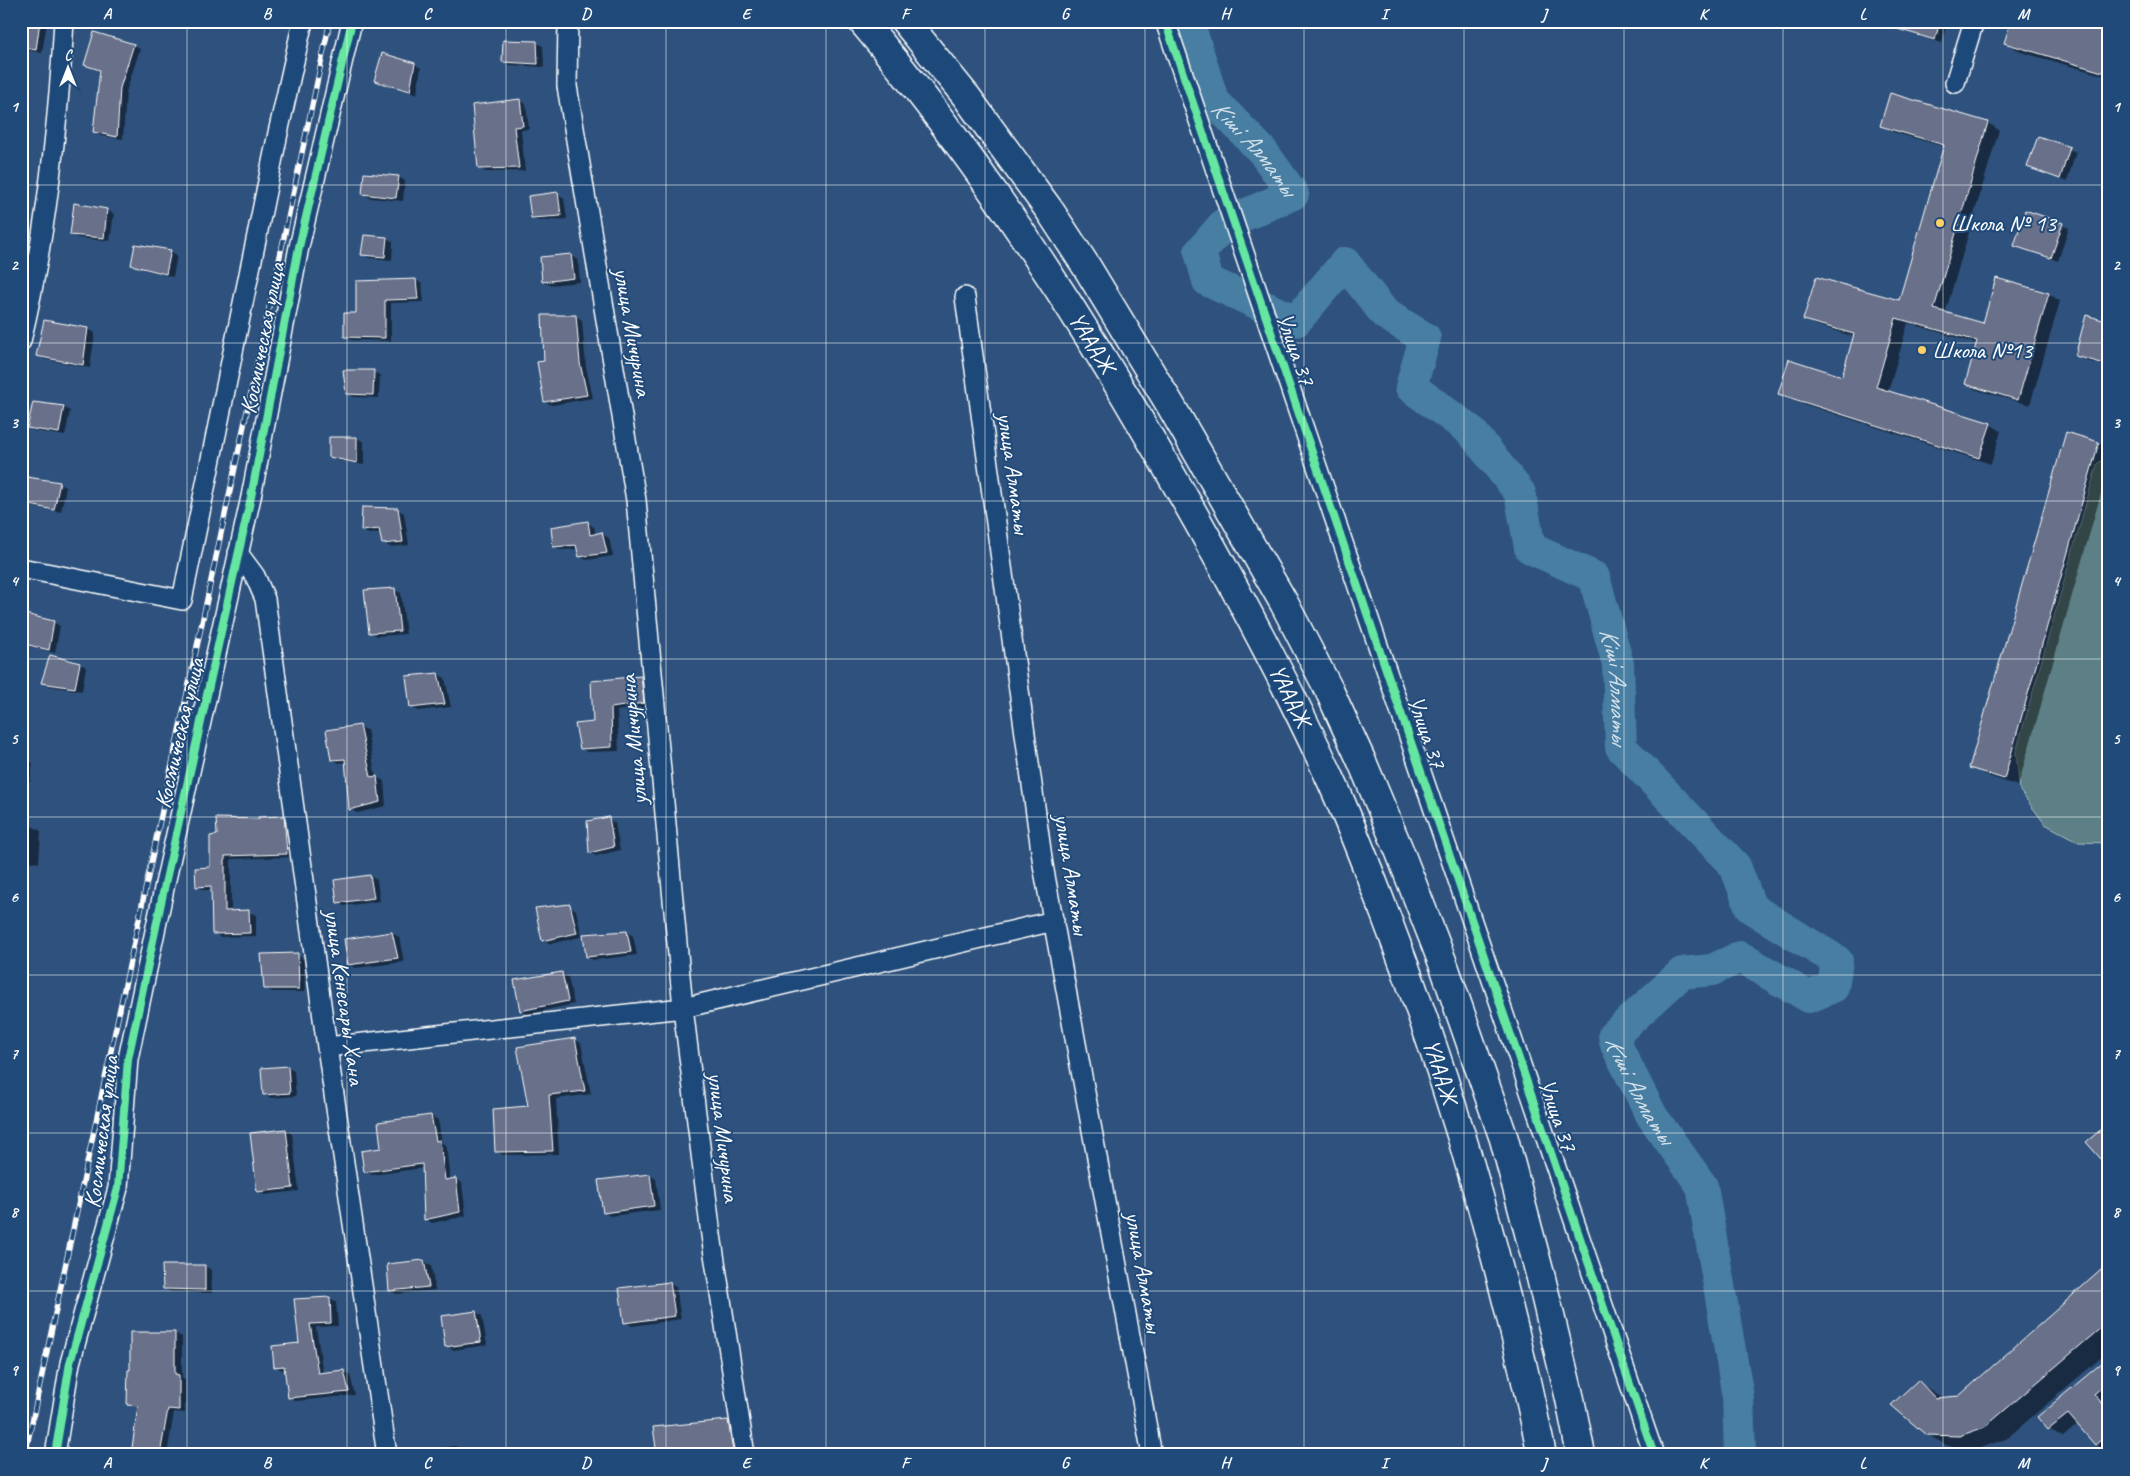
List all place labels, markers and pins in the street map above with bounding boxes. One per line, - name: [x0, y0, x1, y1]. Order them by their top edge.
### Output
- place label: Школа № 13: [1950, 208, 2058, 238]
- marker: Школа № 13: [1934, 217, 1946, 229]
- place label: Школа №13: [1932, 335, 2034, 365]
- marker: Школа №13: [1916, 344, 1928, 356]

